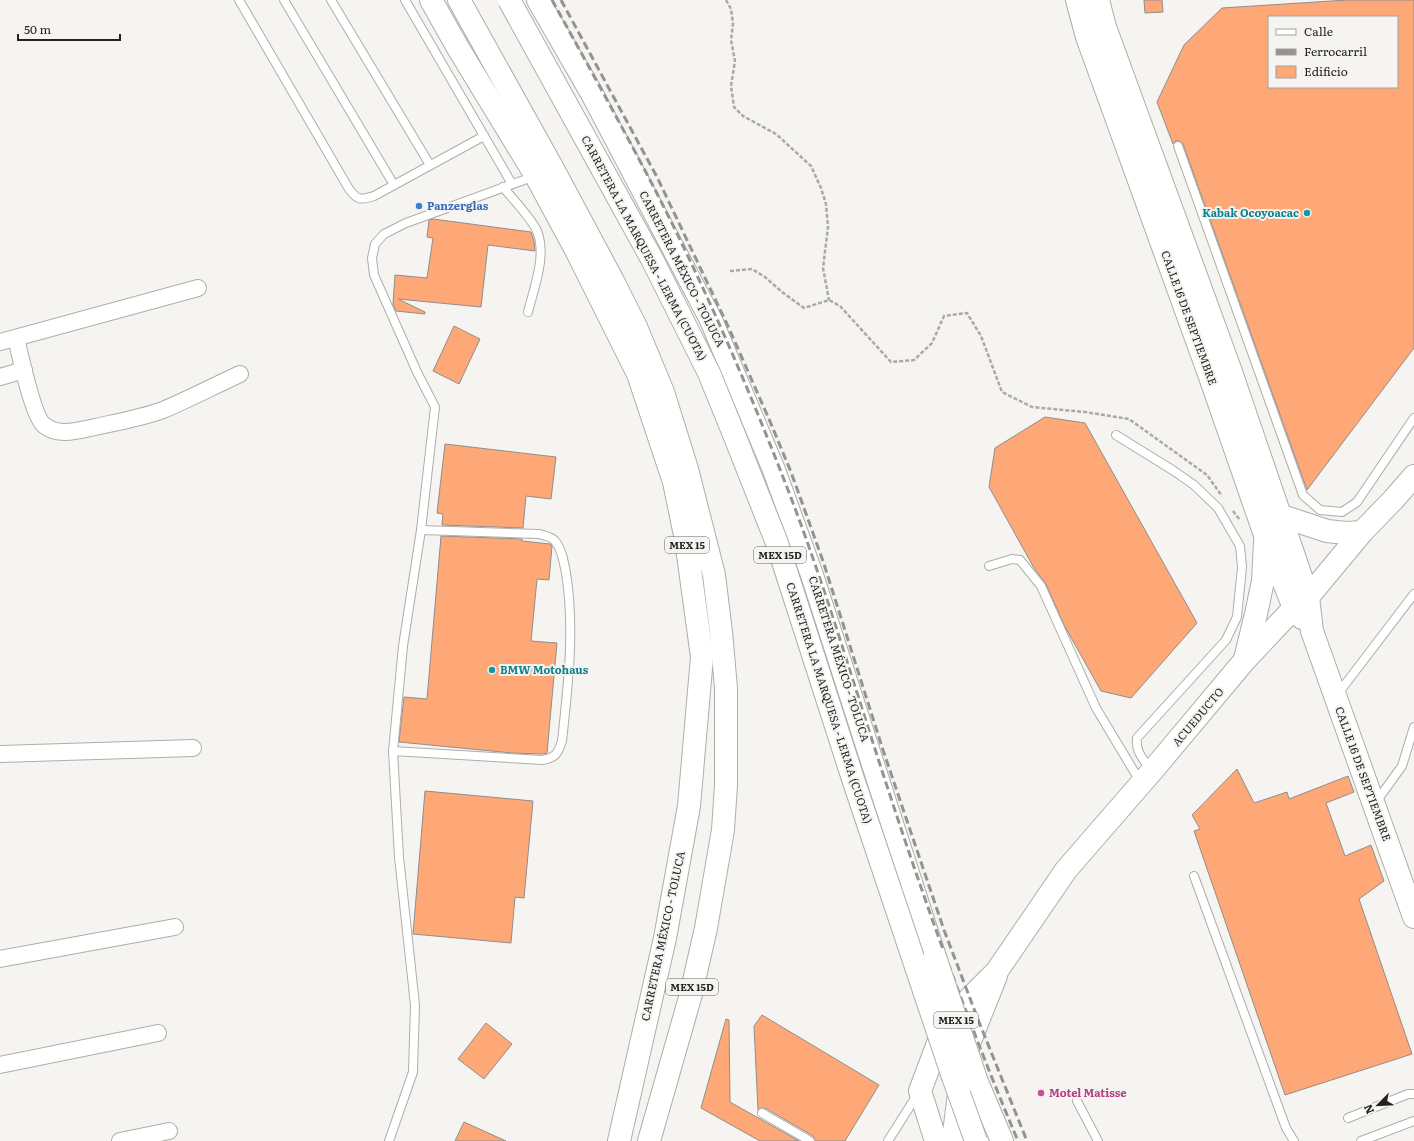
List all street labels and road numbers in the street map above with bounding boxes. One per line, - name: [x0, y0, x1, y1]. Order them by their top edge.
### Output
- street label: CARRETERA LA MARQUESA - LERMA (CUOTA): [578, 132, 711, 363]
- street label: CARRETERA MÉXICO - TOLUCA: [636, 188, 729, 349]
- street label: CALLE 16 DE SEPTIEMBRE: [1158, 248, 1222, 387]
- road number: MEX 15: [665, 537, 709, 553]
- road number: MEX 15D: [754, 547, 806, 563]
- street label: CARRETERA MÉXICO - TOLUCA: [806, 574, 874, 744]
- street label: CARRETERA LA MARQUESA - LERMA (CUOTA): [783, 580, 877, 825]
- street label: ACUEDUCTO: [1168, 683, 1227, 749]
- street label: CALLE 16 DE SEPTIEMBRE: [1332, 704, 1396, 843]
- street label: CARRETERA MÉXICO - TOLUCA: [636, 849, 688, 1022]
- road number: MEX 15D: [666, 979, 718, 995]
- road number: MEX 15: [934, 1012, 978, 1028]

